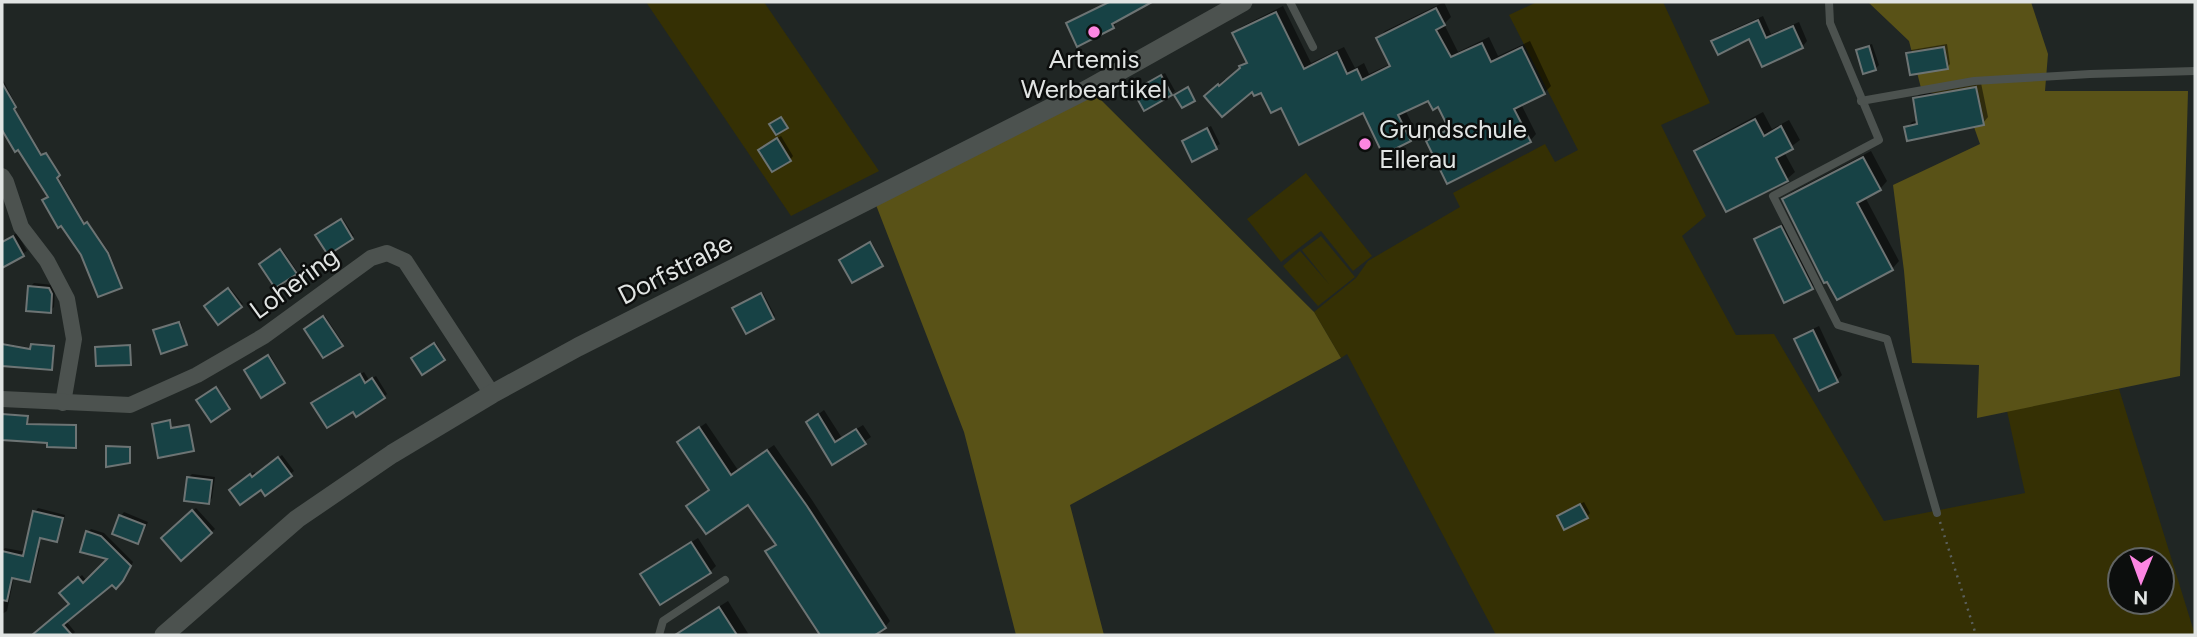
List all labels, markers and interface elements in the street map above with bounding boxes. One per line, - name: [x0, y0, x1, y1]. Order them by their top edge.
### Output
- marker: Artemis Werbeartikel: [1086, 24, 1102, 40]
- place label: Artemis Werbeartikel: [1021, 43, 1167, 105]
- place label: Grundschule Ellerau: [1379, 113, 1527, 175]
- marker: Grundschule Ellerau: [1357, 136, 1373, 152]
- street label: Dorfstraße: [612, 227, 738, 311]
- street label: Lohering: [243, 240, 345, 326]
- north arrow: [2106, 546, 2176, 616]
- text: N: [2133, 586, 2148, 609]

